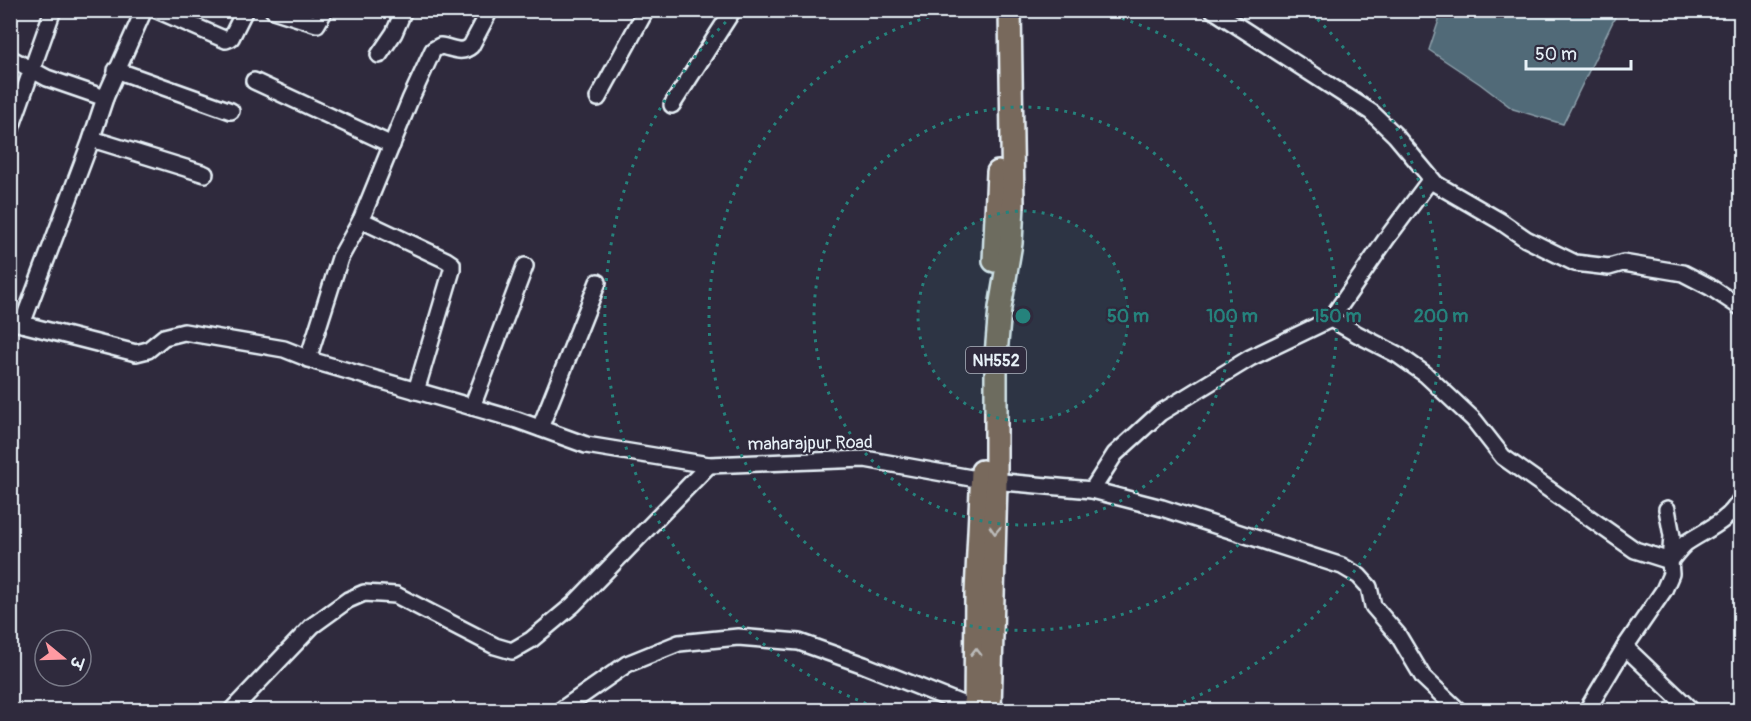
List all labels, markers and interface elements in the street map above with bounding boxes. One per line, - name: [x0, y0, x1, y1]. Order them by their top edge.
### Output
- scale bar: [1526, 33, 1631, 71]
- text: 50 m: [1535, 43, 1577, 66]
- text: 50 m: [1107, 305, 1149, 328]
- text: 100 m: [1206, 305, 1258, 328]
- text: 150 m: [1313, 305, 1362, 328]
- text: 200 m: [1414, 305, 1468, 328]
- centre of rings: [1013, 306, 1033, 326]
- road number: NH552: [966, 347, 1026, 373]
- street label: maharajpur Road: [747, 431, 873, 456]
- one-way arrow: [989, 525, 1001, 534]
- north arrow: [33, 628, 93, 688]
- one-way arrow: [970, 648, 982, 657]
- text: उ: [65, 652, 88, 672]

